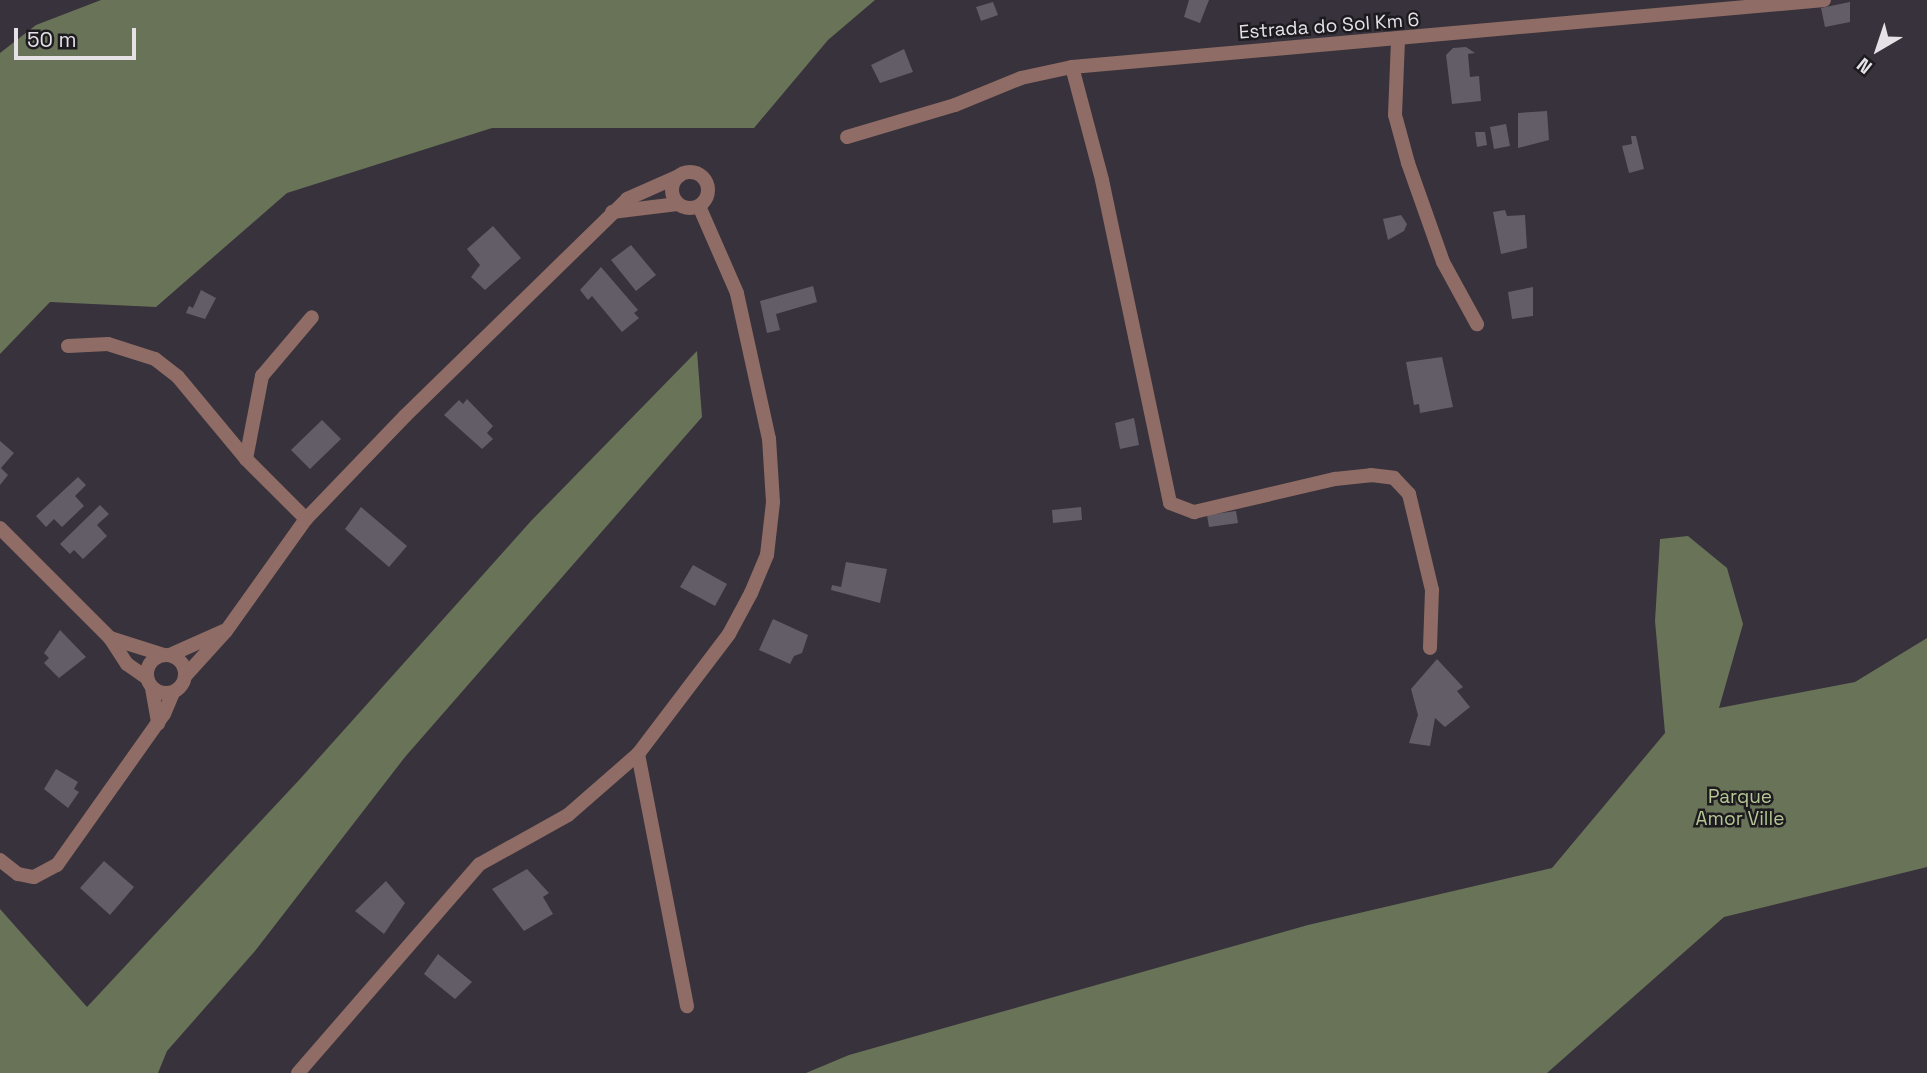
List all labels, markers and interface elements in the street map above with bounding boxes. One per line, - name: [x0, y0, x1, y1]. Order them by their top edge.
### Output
- street label: Estrada do Sol Km 6: [1238, 8, 1420, 44]
- scale bar: [18, 14, 140, 58]
- north arrow: [1843, 14, 1913, 84]
- text: 50 m: [27, 26, 77, 53]
- text: N: [1852, 52, 1877, 79]
- park label: Parque Amor Ville: [1695, 786, 1785, 830]

